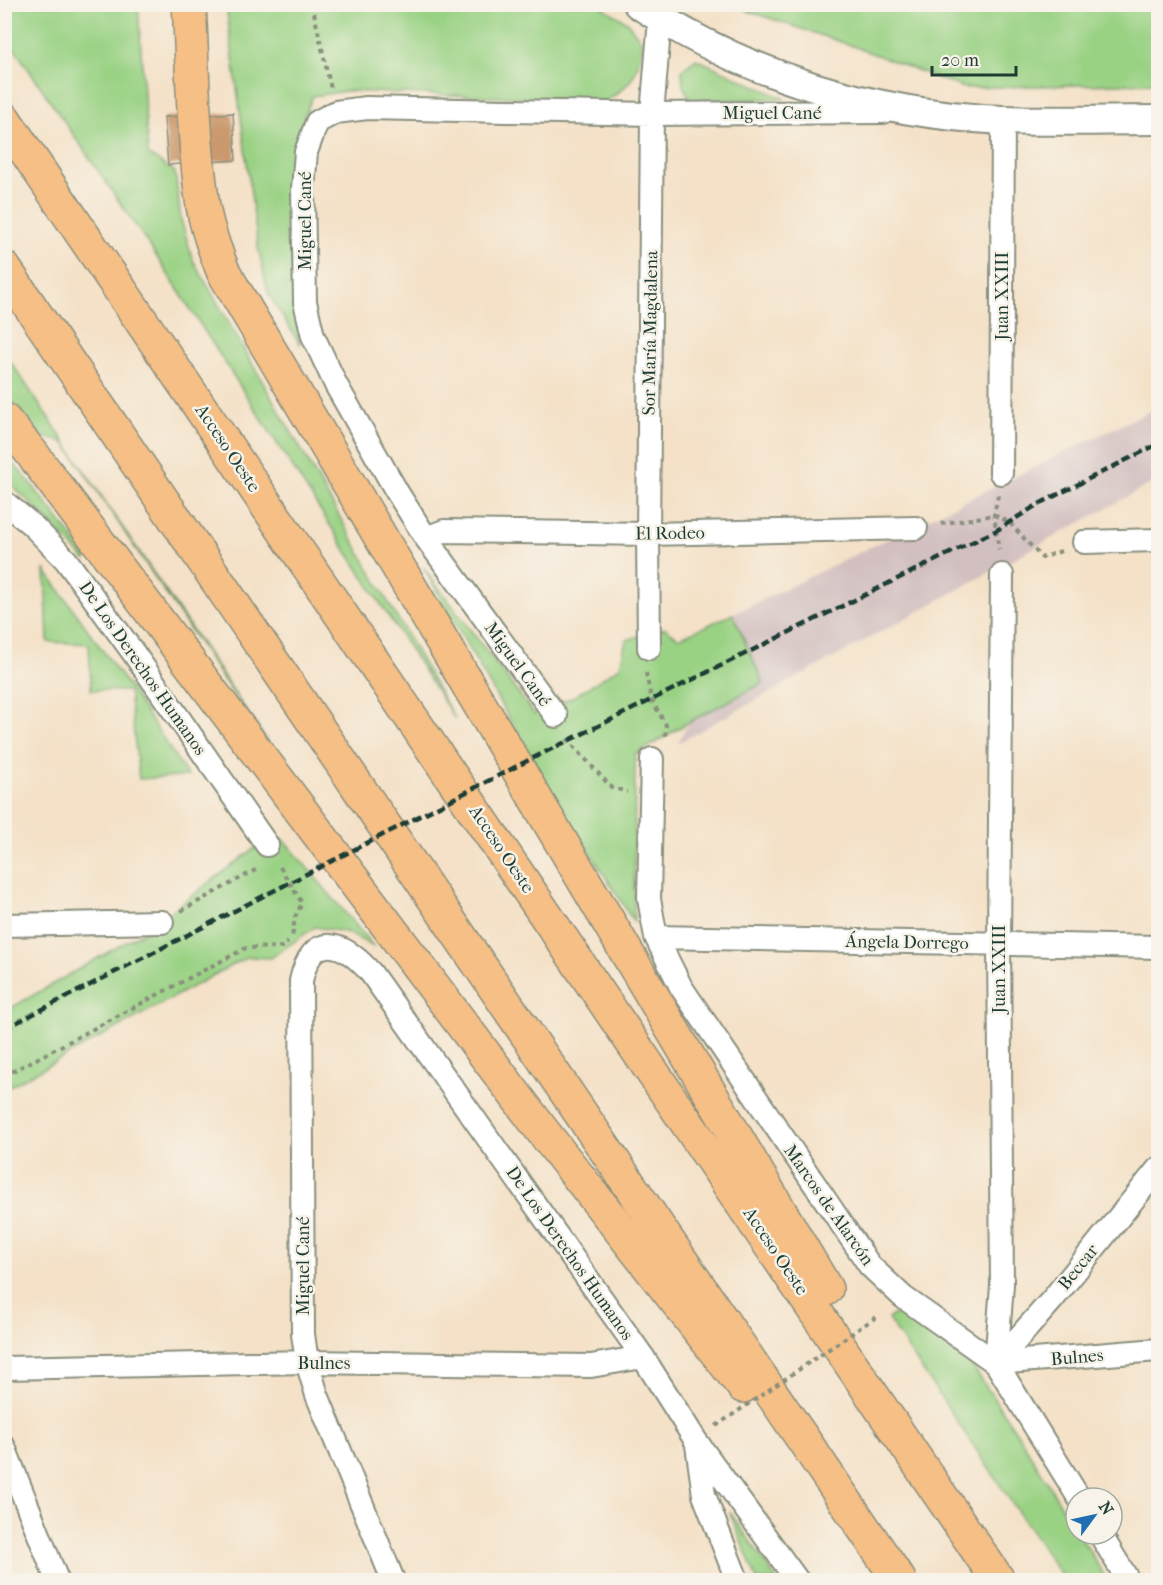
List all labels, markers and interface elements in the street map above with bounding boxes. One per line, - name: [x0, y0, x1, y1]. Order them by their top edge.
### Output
- scale bar: [932, 39, 1016, 77]
- text: 20 m: [941, 50, 979, 71]
- street label: Miguel Cané: [722, 103, 822, 124]
- street label: Miguel Cané: [295, 171, 316, 271]
- street label: Sor María Magdalena: [639, 250, 662, 416]
- street label: Juan XXIII: [992, 252, 1013, 342]
- street label: Acceso Oeste: [190, 400, 265, 496]
- street label: El Rodeo: [635, 522, 705, 545]
- street label: De Los Derechos Humanos: [75, 577, 211, 760]
- street label: Miguel Cané: [480, 618, 555, 711]
- street label: Acceso Oeste: [464, 801, 539, 897]
- street label: Juan XXIII: [989, 925, 1010, 1015]
- street label: Ángela Dorrego: [844, 930, 969, 954]
- street label: Marcos de Alarcón: [779, 1141, 878, 1270]
- street label: De Los Derechos Humanos: [502, 1162, 638, 1345]
- street label: Acceso Oeste: [738, 1203, 813, 1299]
- street label: Miguel Cané: [293, 1216, 314, 1316]
- street label: Beccar: [1054, 1240, 1103, 1294]
- street label: Bulnes: [1050, 1345, 1105, 1370]
- street label: Bulnes: [298, 1353, 351, 1374]
- north arrow: [1064, 1486, 1124, 1546]
- text: N: [1095, 1498, 1118, 1519]

